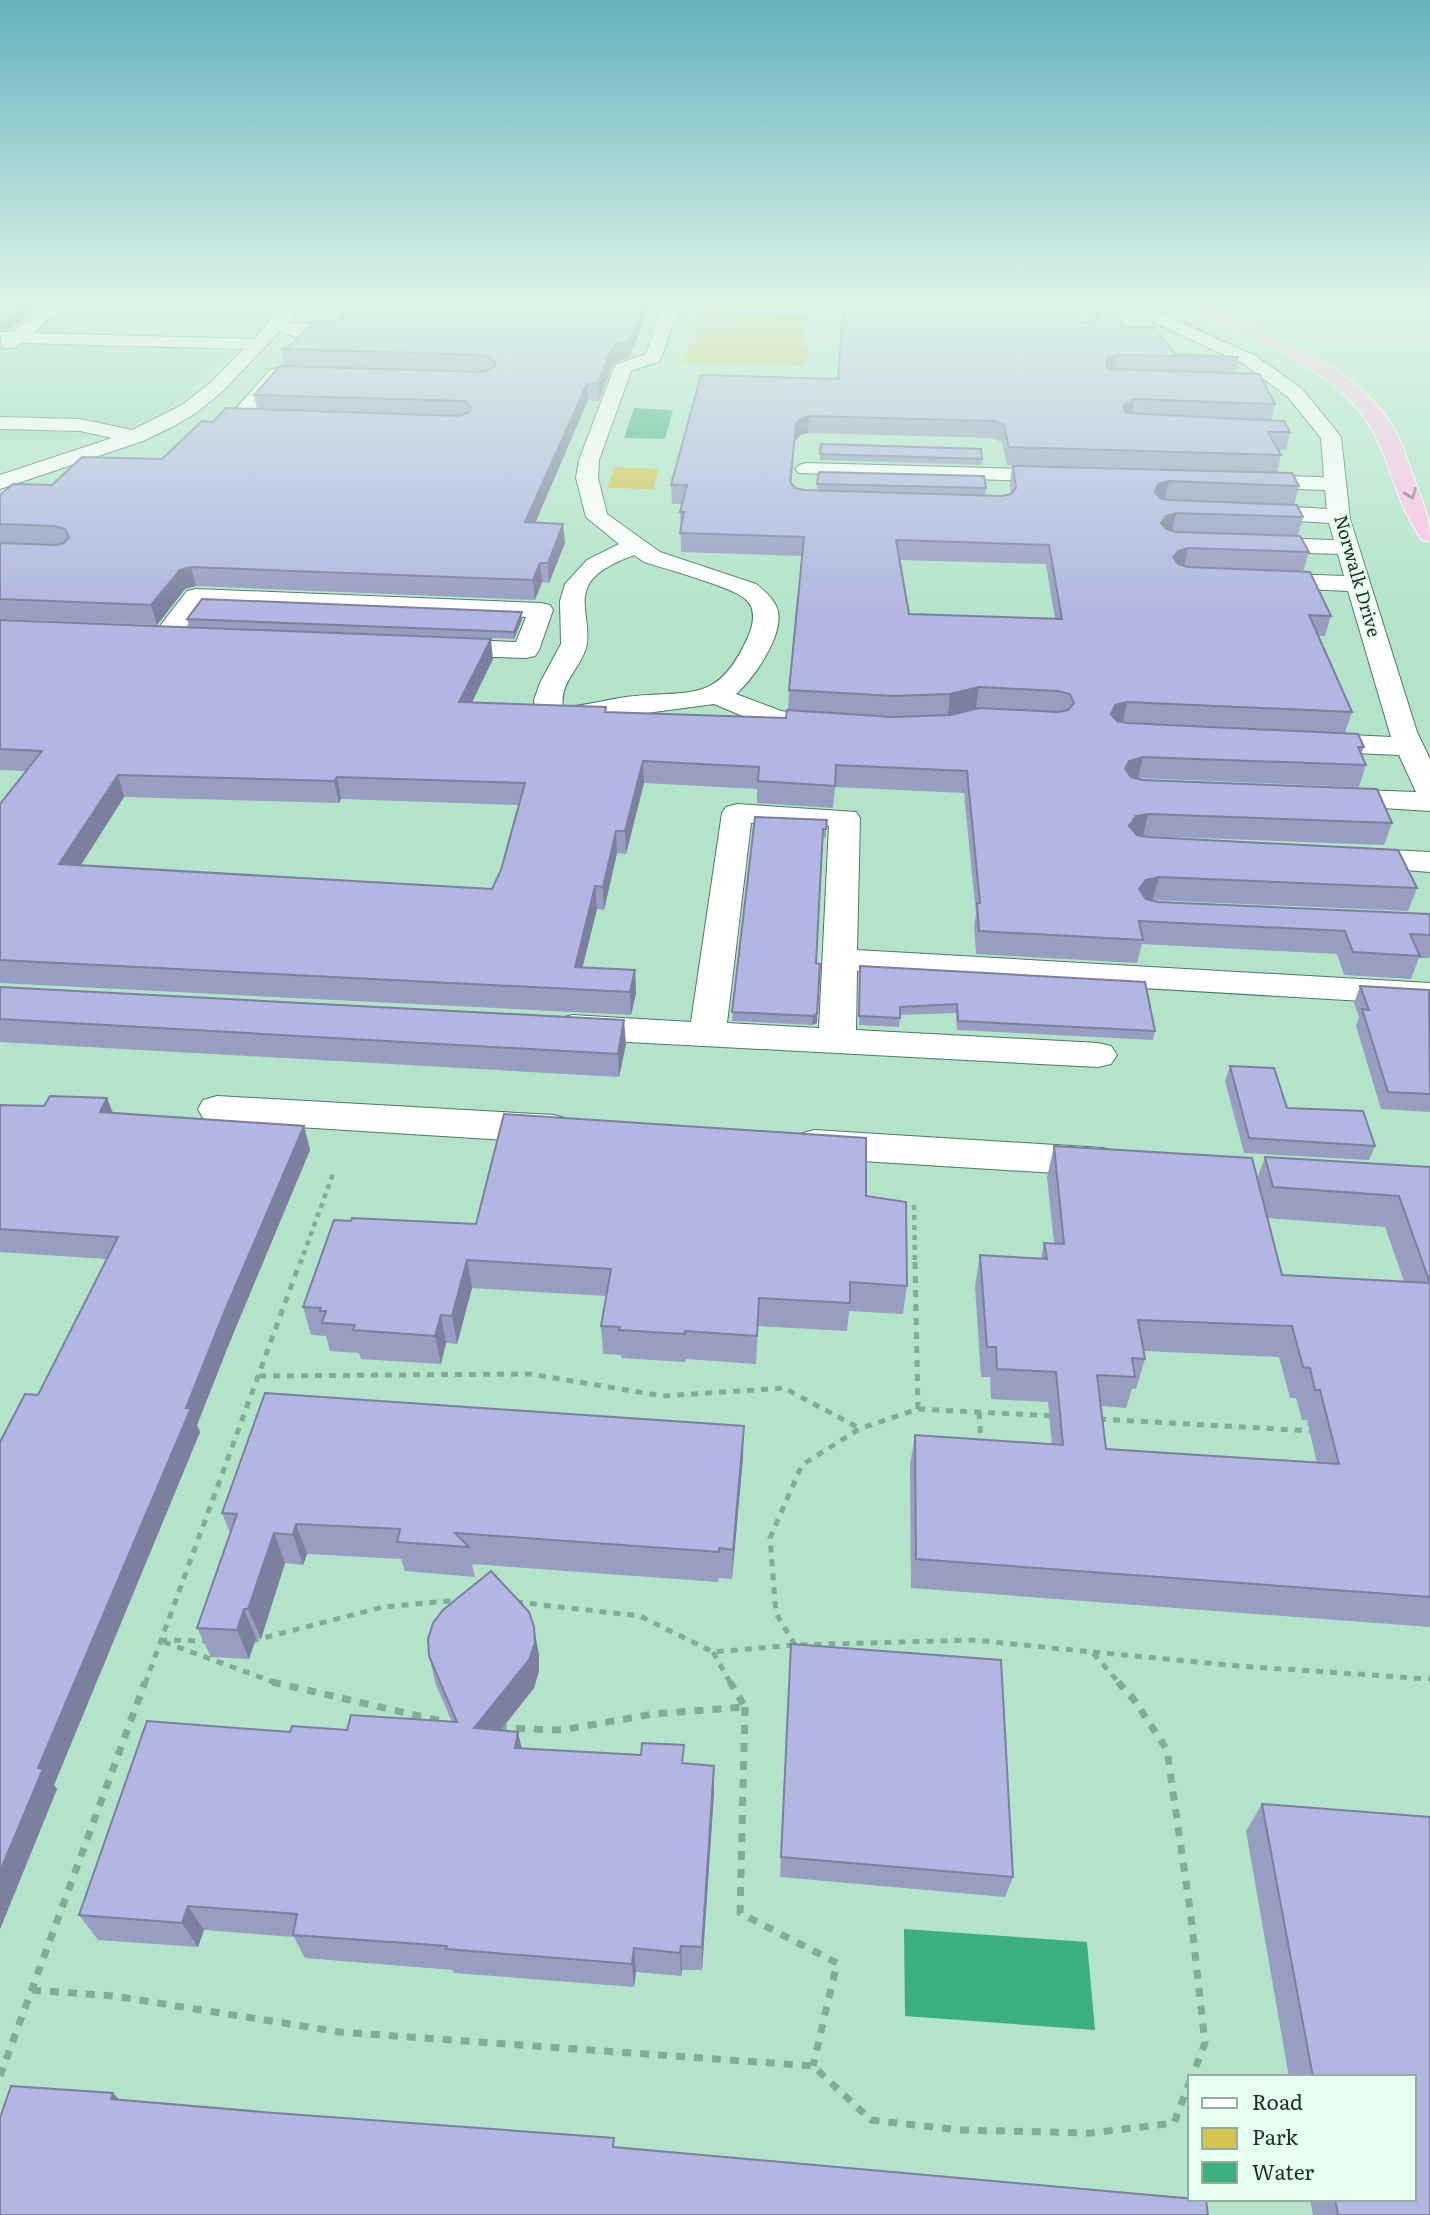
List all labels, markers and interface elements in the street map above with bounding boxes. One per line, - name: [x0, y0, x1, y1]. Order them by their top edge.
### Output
- one-way arrow: [1402, 487, 1416, 499]
- street label: Norwalk Drive: [1328, 511, 1389, 640]
- legend: [1188, 2075, 1416, 2201]
- text: Road: [1252, 2085, 1303, 2116]
- text: Park: [1252, 2120, 1298, 2151]
- text: Water: [1252, 2155, 1314, 2186]

